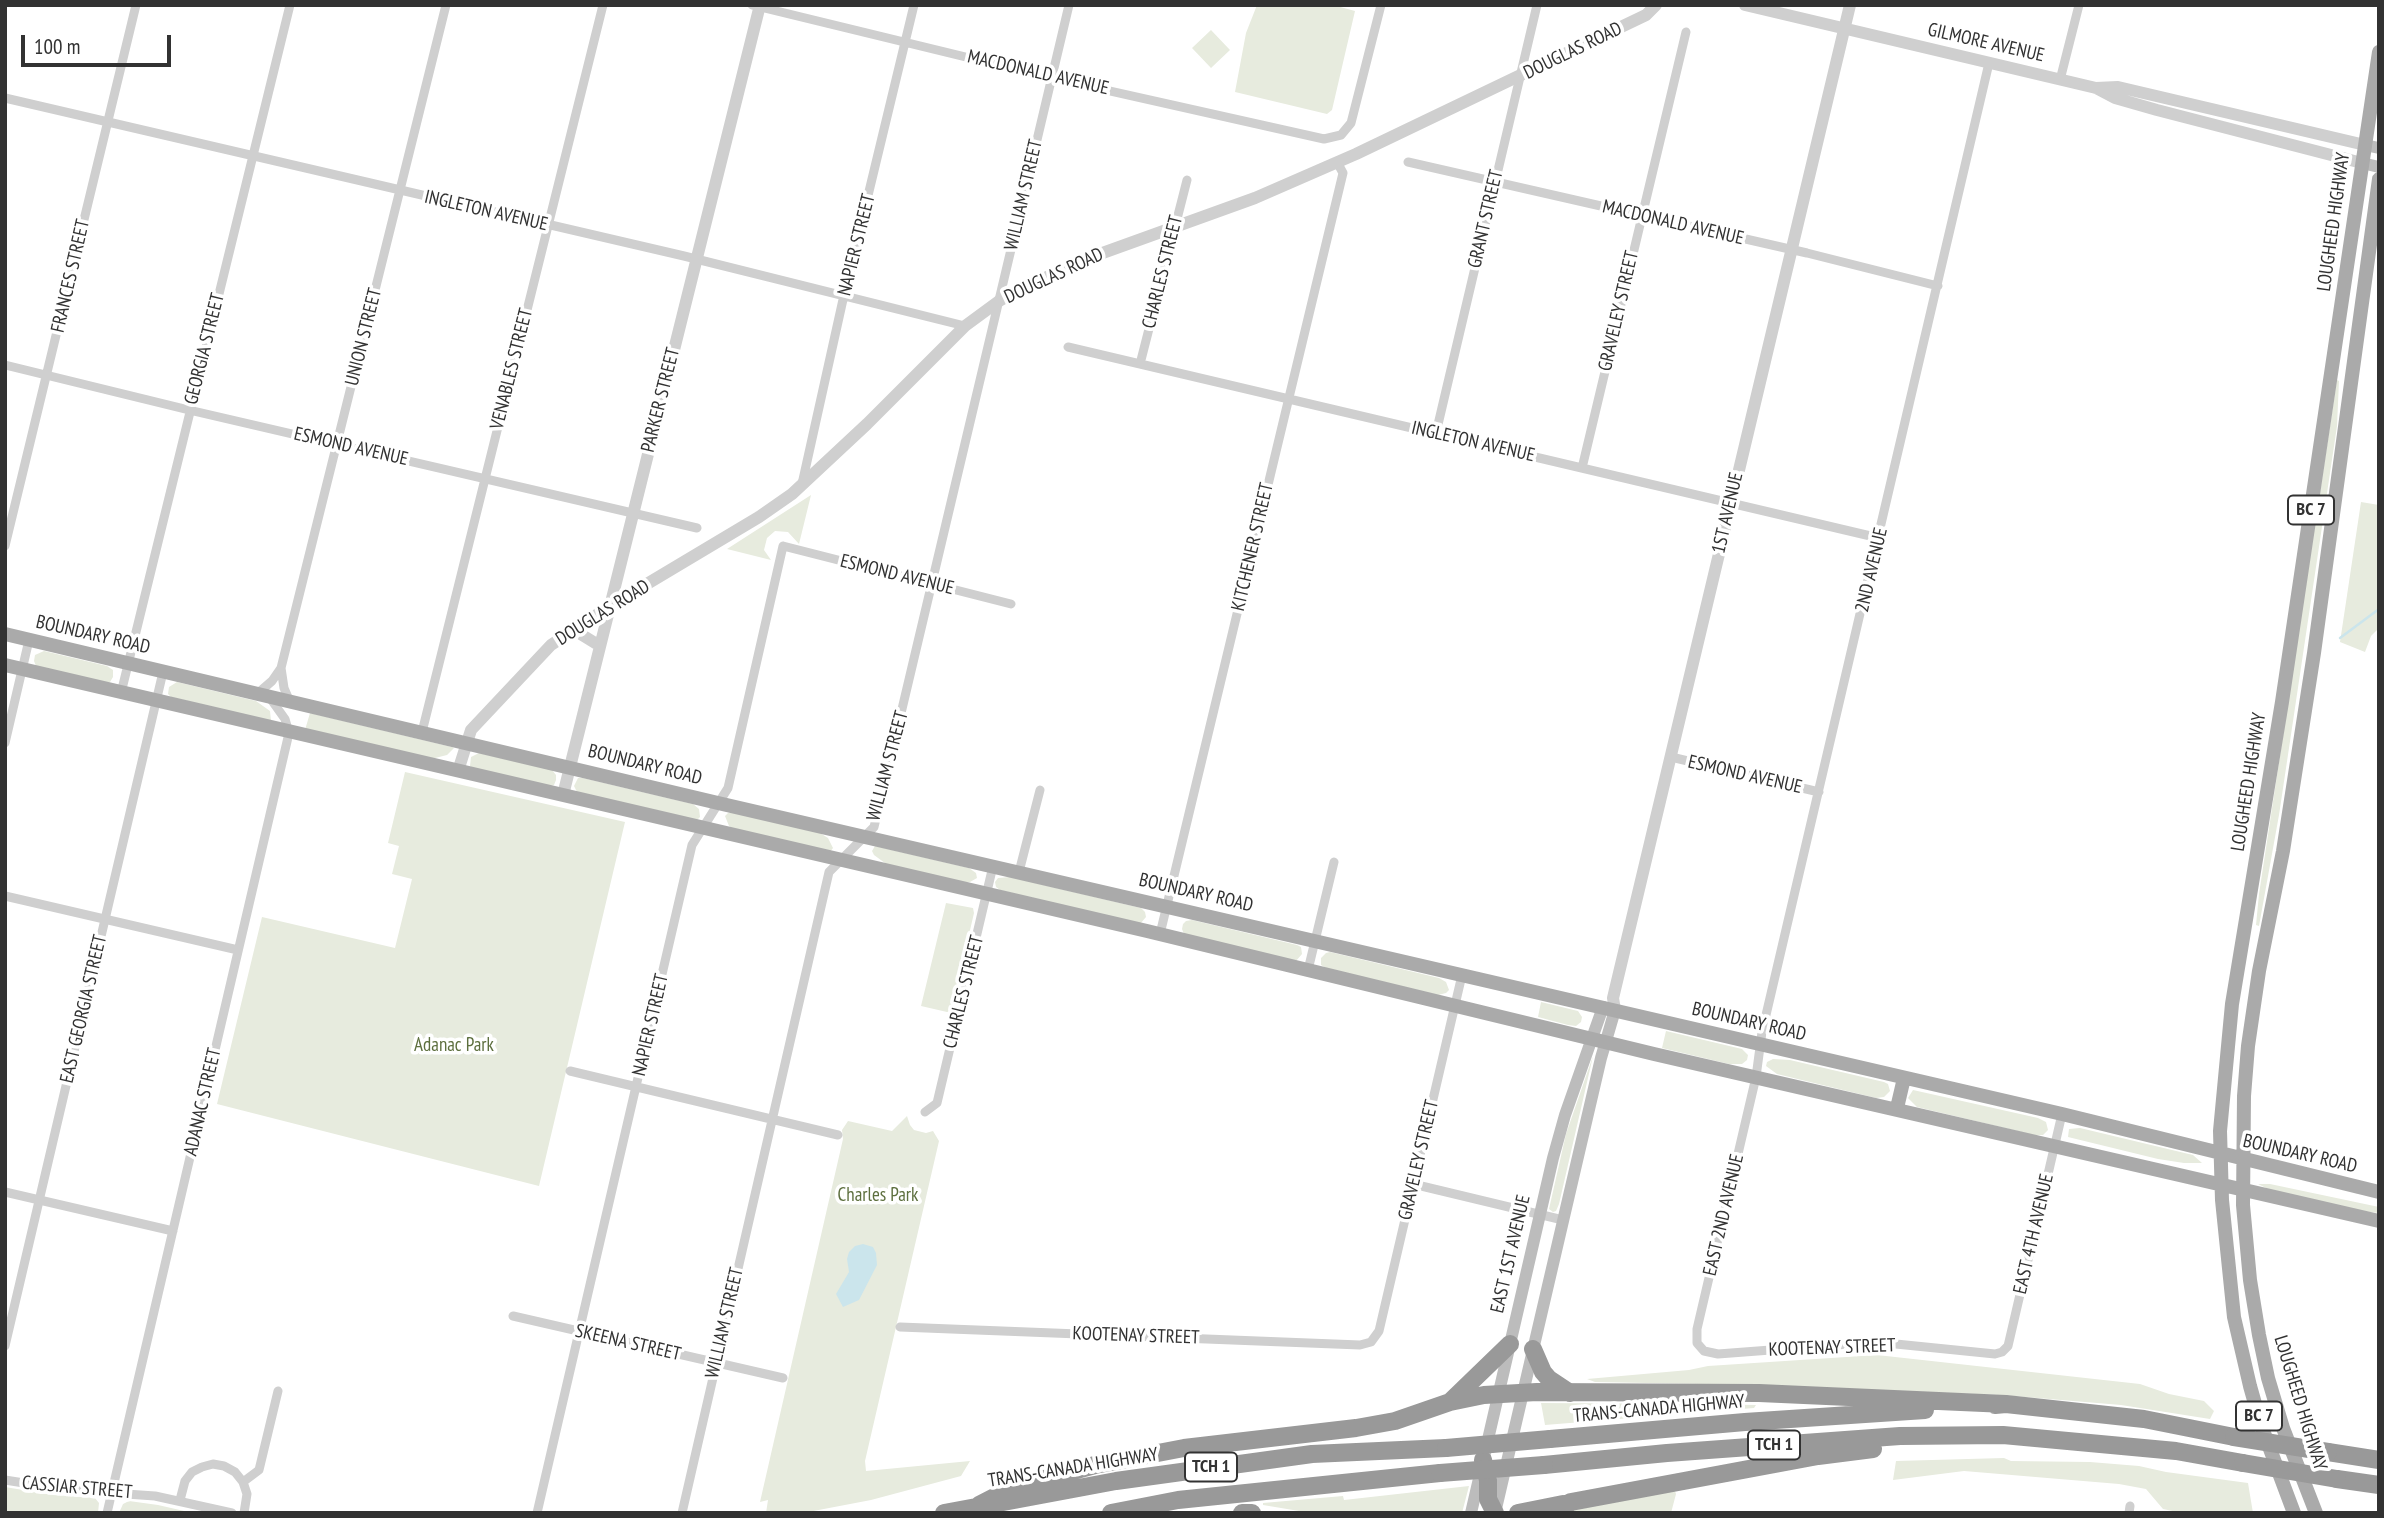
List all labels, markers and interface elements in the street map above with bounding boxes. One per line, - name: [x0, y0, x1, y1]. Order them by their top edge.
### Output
- street label: DOUGLAS ROAD: [1520, 17, 1626, 85]
- street label: GILMORE AVENUE: [1925, 19, 2047, 67]
- scale bar: [24, 21, 175, 65]
- text: 100 m: [34, 33, 80, 60]
- street label: MACDONALD AVENUE: [965, 46, 1111, 100]
- street label: WILLIAM STREET: [1000, 137, 1048, 253]
- street label: LOUGHEED HIGHWAY: [2313, 151, 2355, 293]
- street label: GRANT STREET: [1464, 168, 1508, 270]
- street label: INGLETON AVENUE: [422, 186, 550, 236]
- street label: NAPIER STREET: [833, 192, 881, 298]
- street label: MACDONALD AVENUE: [1600, 196, 1746, 250]
- street label: CHARLES STREET: [1138, 213, 1188, 331]
- street label: FRANCES STREET: [47, 217, 95, 335]
- street label: DOUGLAS ROAD: [1001, 243, 1107, 309]
- street label: GRAVELEY STREET: [1594, 249, 1644, 373]
- street label: UNION STREET: [341, 286, 387, 388]
- street label: GEORGIA STREET: [180, 291, 230, 407]
- street label: VENABLES STREET: [486, 306, 538, 432]
- street label: PARKER STREET: [637, 345, 685, 455]
- street label: INGLETON AVENUE: [1409, 417, 1537, 467]
- street label: ESMOND AVENUE: [292, 423, 410, 471]
- street label: 1ST AVENUE: [1708, 470, 1748, 556]
- street label: KITCHENER STREET: [1227, 481, 1279, 613]
- road number: BC 7: [2288, 496, 2334, 524]
- street label: 2ND AVENUE: [1851, 525, 1893, 615]
- street label: ESMOND AVENUE: [838, 550, 956, 600]
- street label: DOUGLAS ROAD: [552, 575, 654, 651]
- street label: BOUNDARY ROAD: [34, 611, 152, 659]
- street label: WILLIAM STREET: [862, 708, 914, 824]
- street label: LOUGHEED HIGHWAY: [2227, 711, 2271, 853]
- street label: BOUNDARY ROAD: [586, 740, 704, 790]
- street label: ESMOND AVENUE: [1686, 751, 1804, 799]
- street label: BOUNDARY ROAD: [1137, 869, 1255, 917]
- street label: EAST GEORGIA STREET: [56, 933, 112, 1085]
- street label: CHARLES STREET: [939, 933, 989, 1051]
- street label: NAPIER STREET: [628, 972, 674, 1078]
- street label: BOUNDARY ROAD: [1690, 998, 1808, 1046]
- park label: Adanac Park: [414, 1035, 494, 1057]
- street label: ADANAC STREET: [180, 1046, 226, 1158]
- street label: GRAVELEY STREET: [1394, 1098, 1444, 1222]
- street label: BOUNDARY ROAD: [2241, 1130, 2359, 1178]
- street label: EAST 2ND AVENUE: [1699, 1152, 1749, 1278]
- street label: EAST 4TH AVENUE: [2009, 1172, 2059, 1296]
- park label: Charles Park: [838, 1185, 918, 1207]
- street label: EAST 1ST AVENUE: [1486, 1193, 1536, 1315]
- street label: WILLIAM STREET: [701, 1265, 749, 1381]
- street label: SKEENA STREET: [573, 1320, 683, 1366]
- street label: KOOTENAY STREET: [1072, 1322, 1200, 1350]
- street label: LOUGHEED HIGHWAY: [2269, 1333, 2331, 1473]
- street label: KOOTENAY STREET: [1768, 1334, 1896, 1362]
- street label: TRANS-CANADA HIGHWAY: [1572, 1390, 1746, 1428]
- road number: BC 7: [2236, 1401, 2282, 1430]
- road number: TCH 1: [1748, 1430, 1800, 1460]
- street label: TRANS-CANADA HIGHWAY: [986, 1443, 1160, 1493]
- road number: TCH 1: [1185, 1452, 1237, 1482]
- street label: CASSIAR STREET: [21, 1472, 133, 1504]

